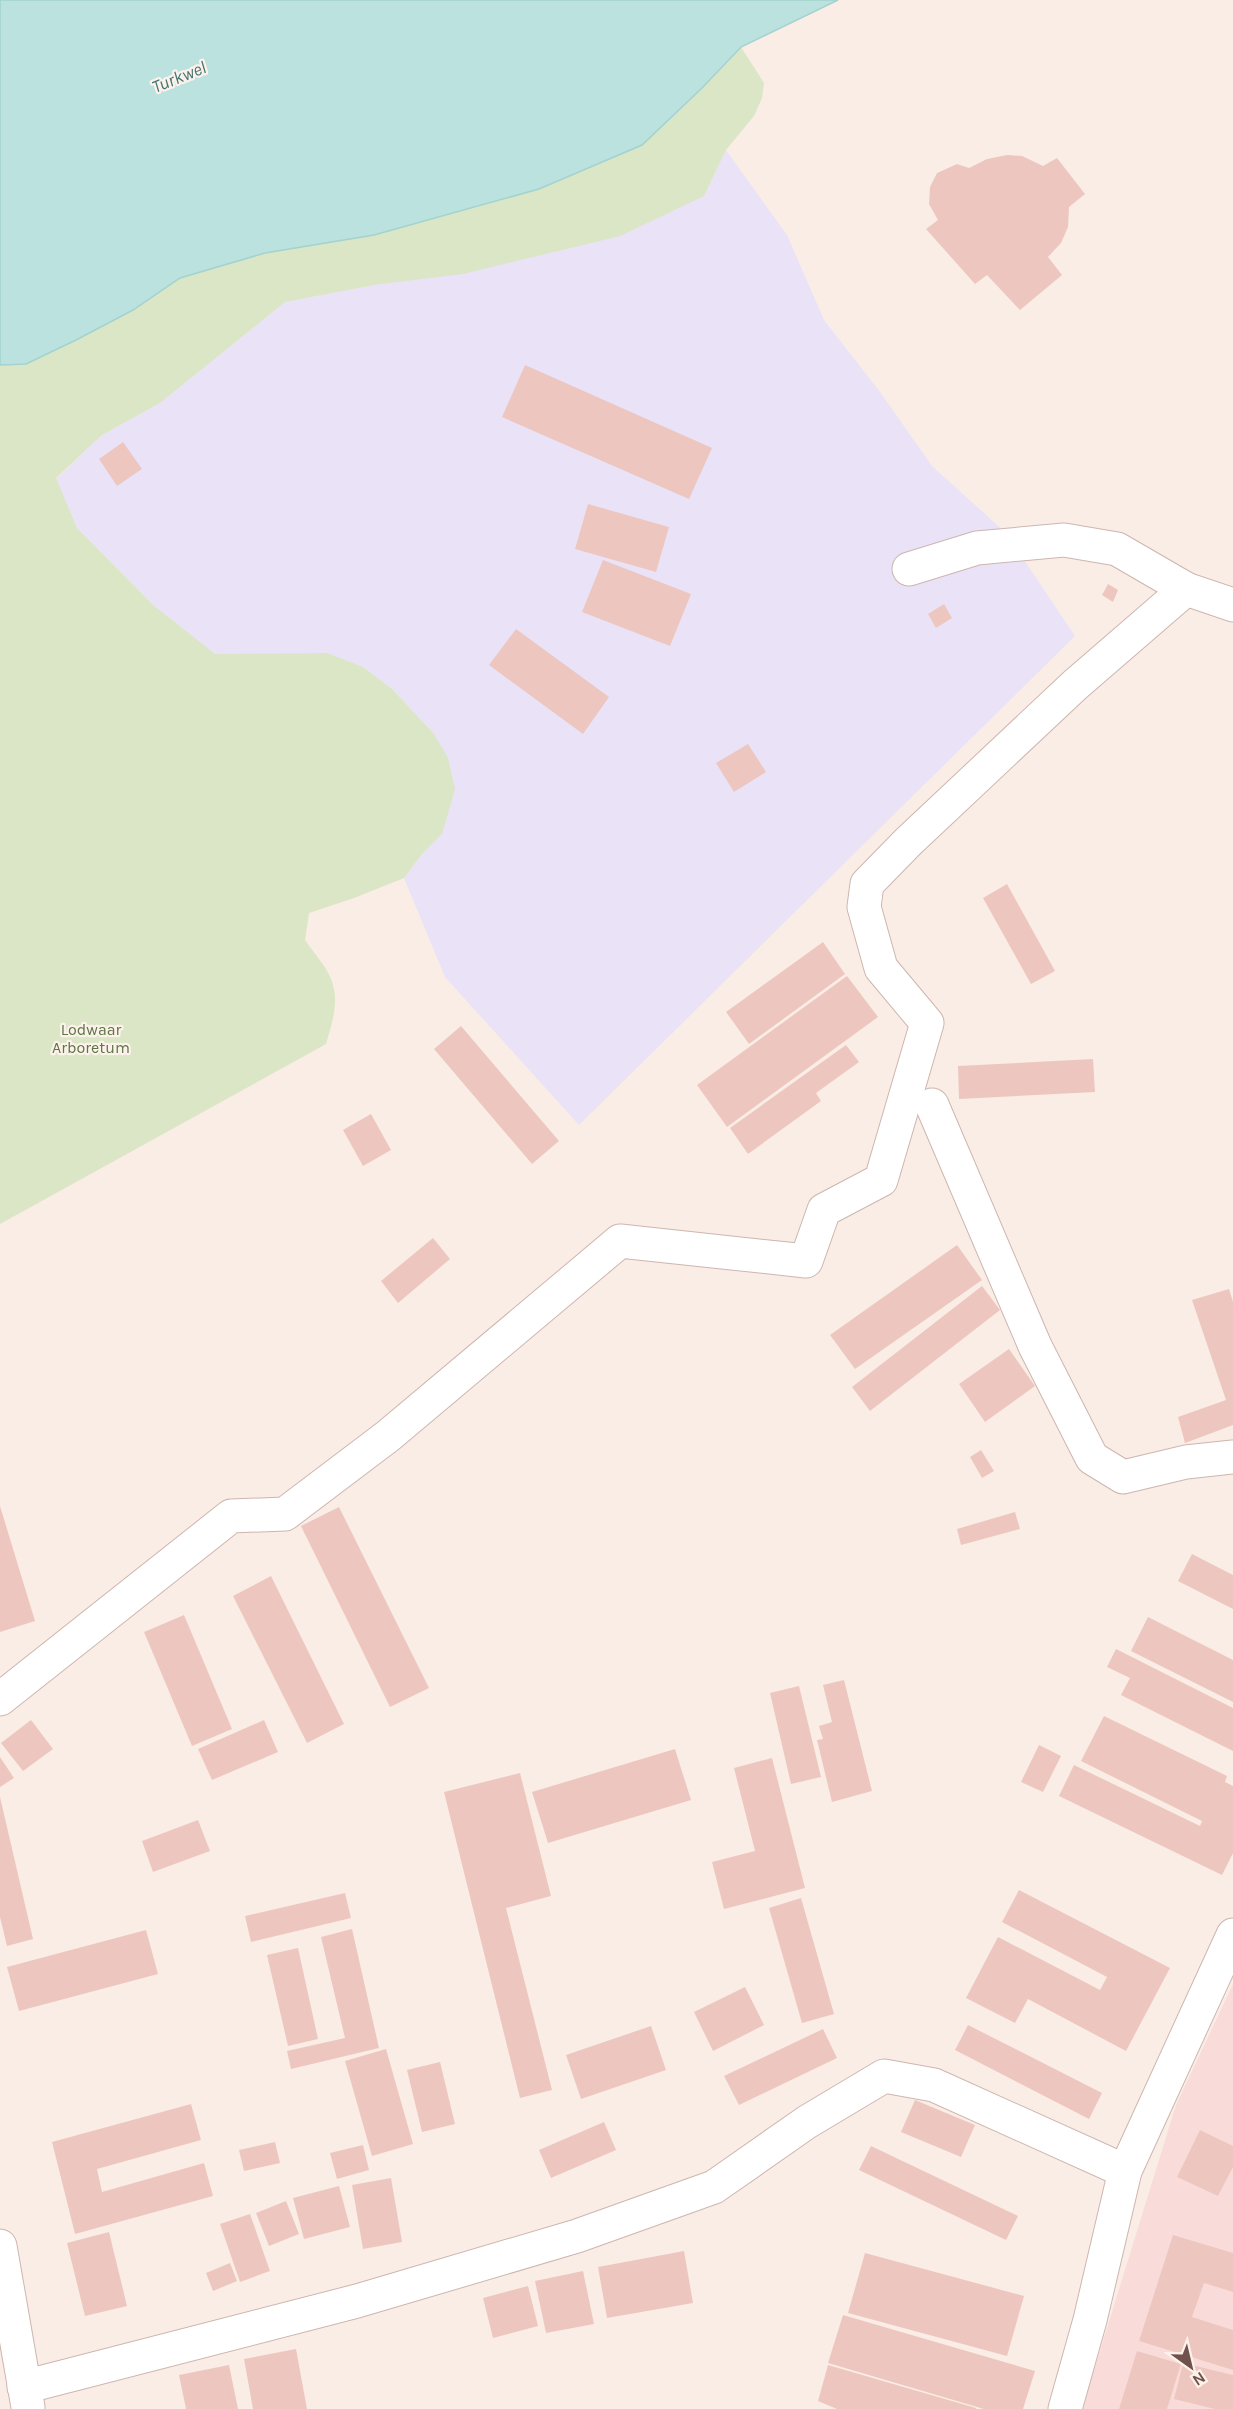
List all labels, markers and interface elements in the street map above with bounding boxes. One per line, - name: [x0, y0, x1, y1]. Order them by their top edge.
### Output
- water label: Turkwel: [149, 56, 210, 98]
- park label: Lodwaar Arboretum: [52, 1020, 130, 1057]
- north arrow: [1161, 2337, 1221, 2397]
- text: N: [1189, 2368, 1209, 2390]

